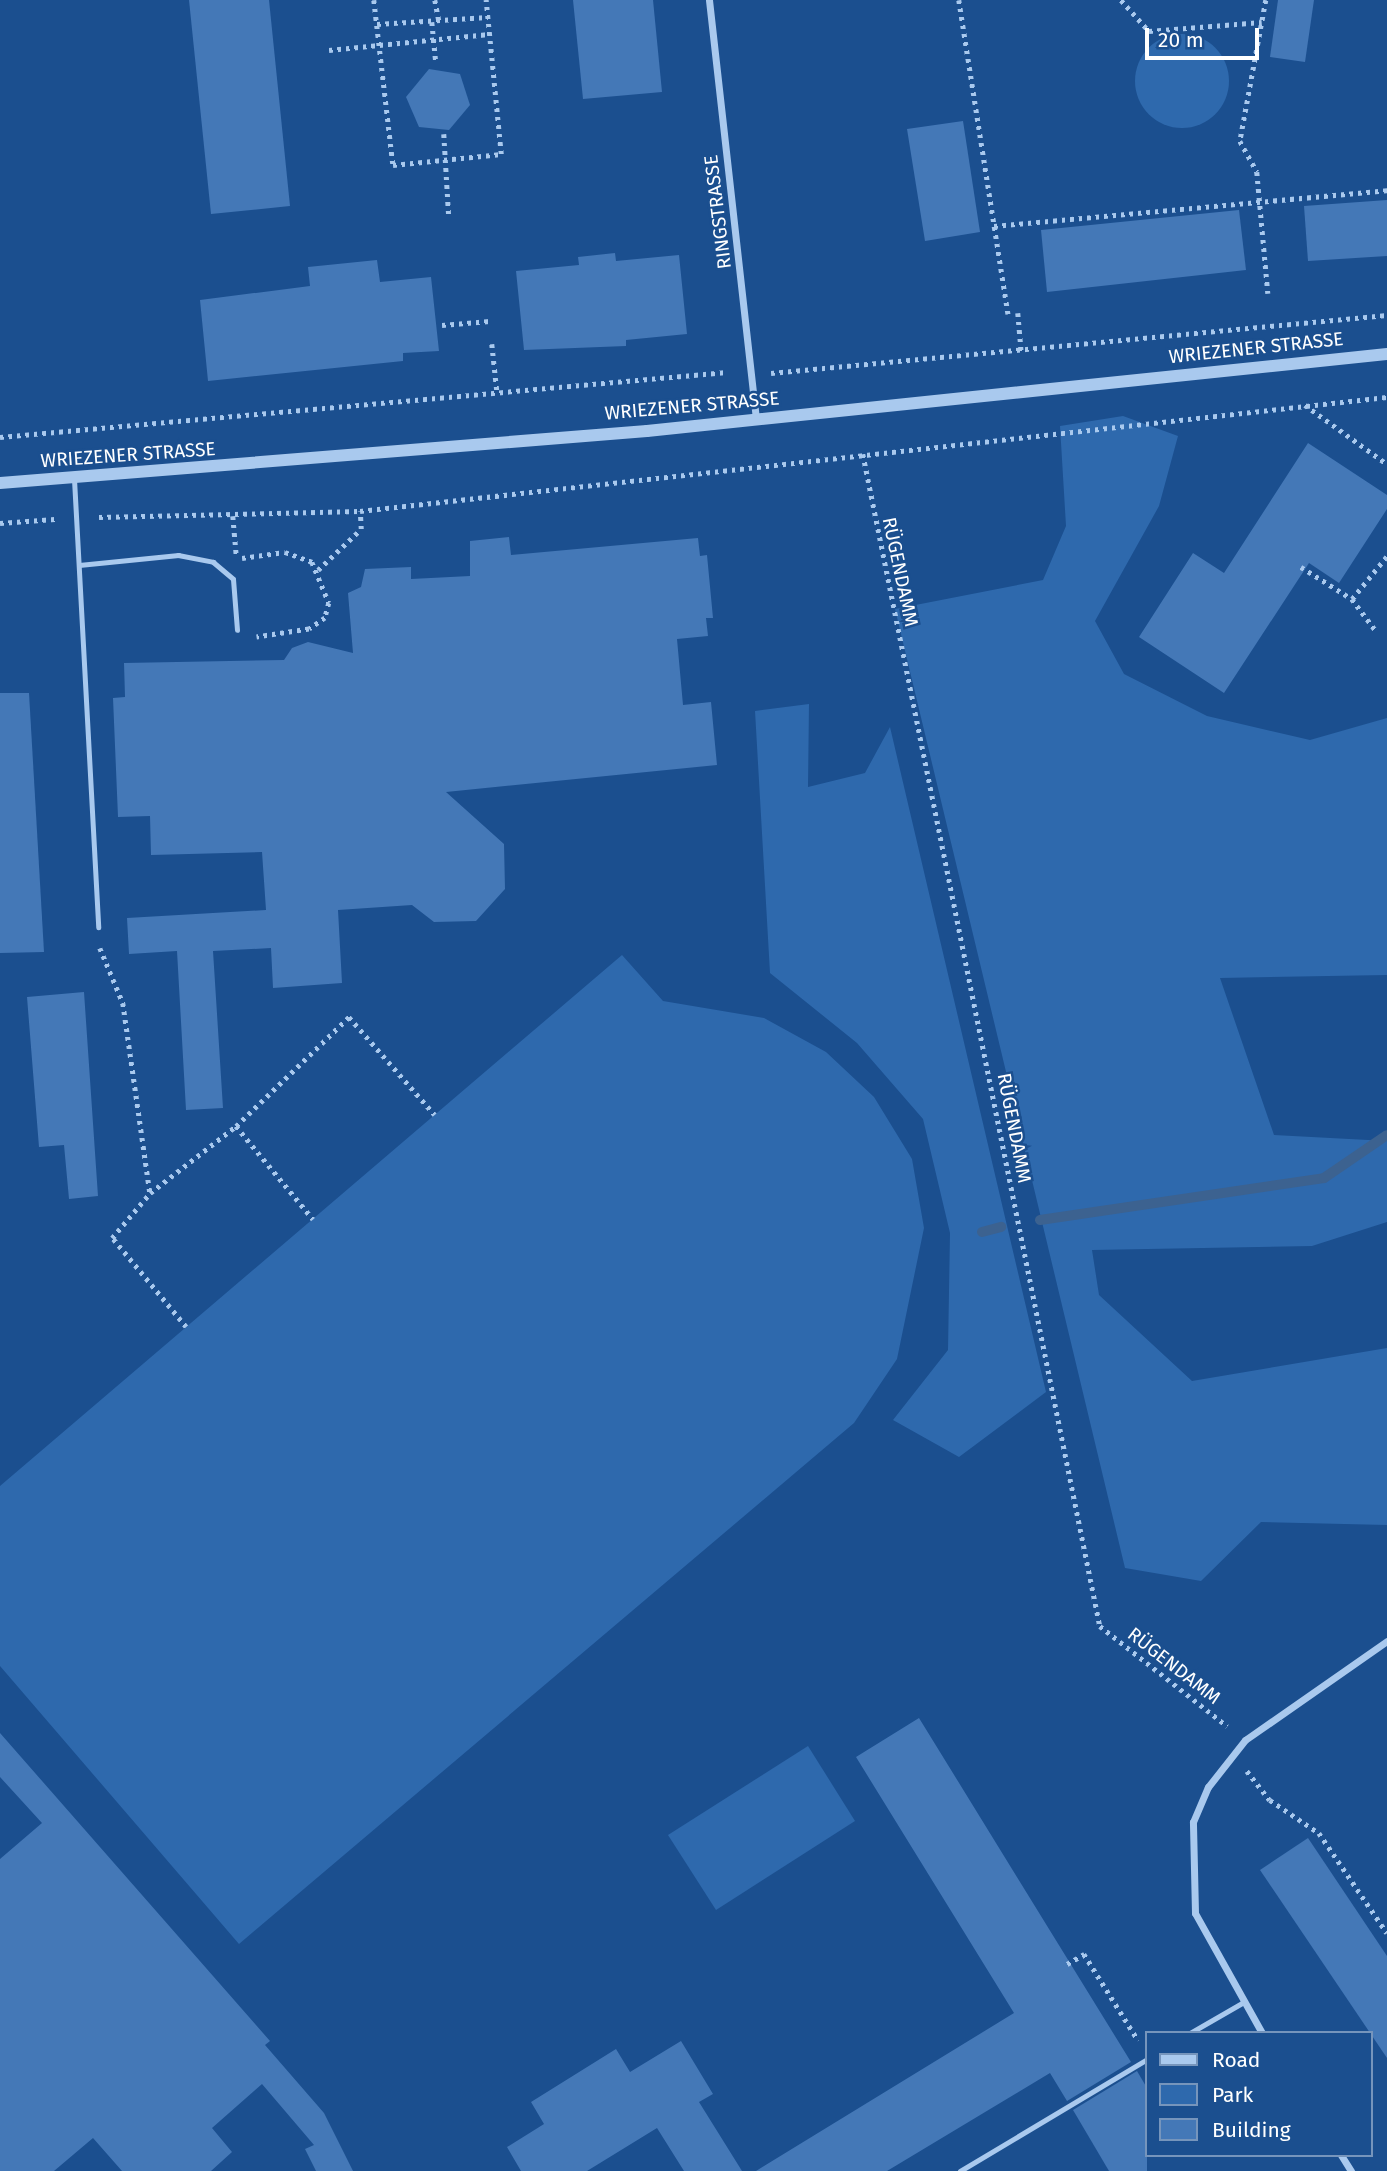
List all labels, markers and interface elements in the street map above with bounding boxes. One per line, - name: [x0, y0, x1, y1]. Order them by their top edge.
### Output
- scale bar: [1149, 14, 1263, 58]
- text: 20 m: [1158, 27, 1204, 53]
- street label: RINGSTRASSE: [700, 154, 736, 270]
- street label: WRIEZENER STRASSE: [1168, 327, 1344, 369]
- street label: WRIEZENER STRASSE: [604, 387, 780, 425]
- street label: WRIEZENER STRASSE: [40, 438, 216, 472]
- street label: RÜGENDAMM: [877, 515, 923, 629]
- street label: RÜGENDAMM: [992, 1071, 1036, 1185]
- street label: RÜGENDAMM: [1123, 1623, 1225, 1709]
- legend: [1146, 2031, 1373, 2157]
- text: Road: [1212, 2047, 1260, 2073]
- text: Park: [1212, 2082, 1253, 2108]
- text: Building: [1212, 2117, 1291, 2143]

